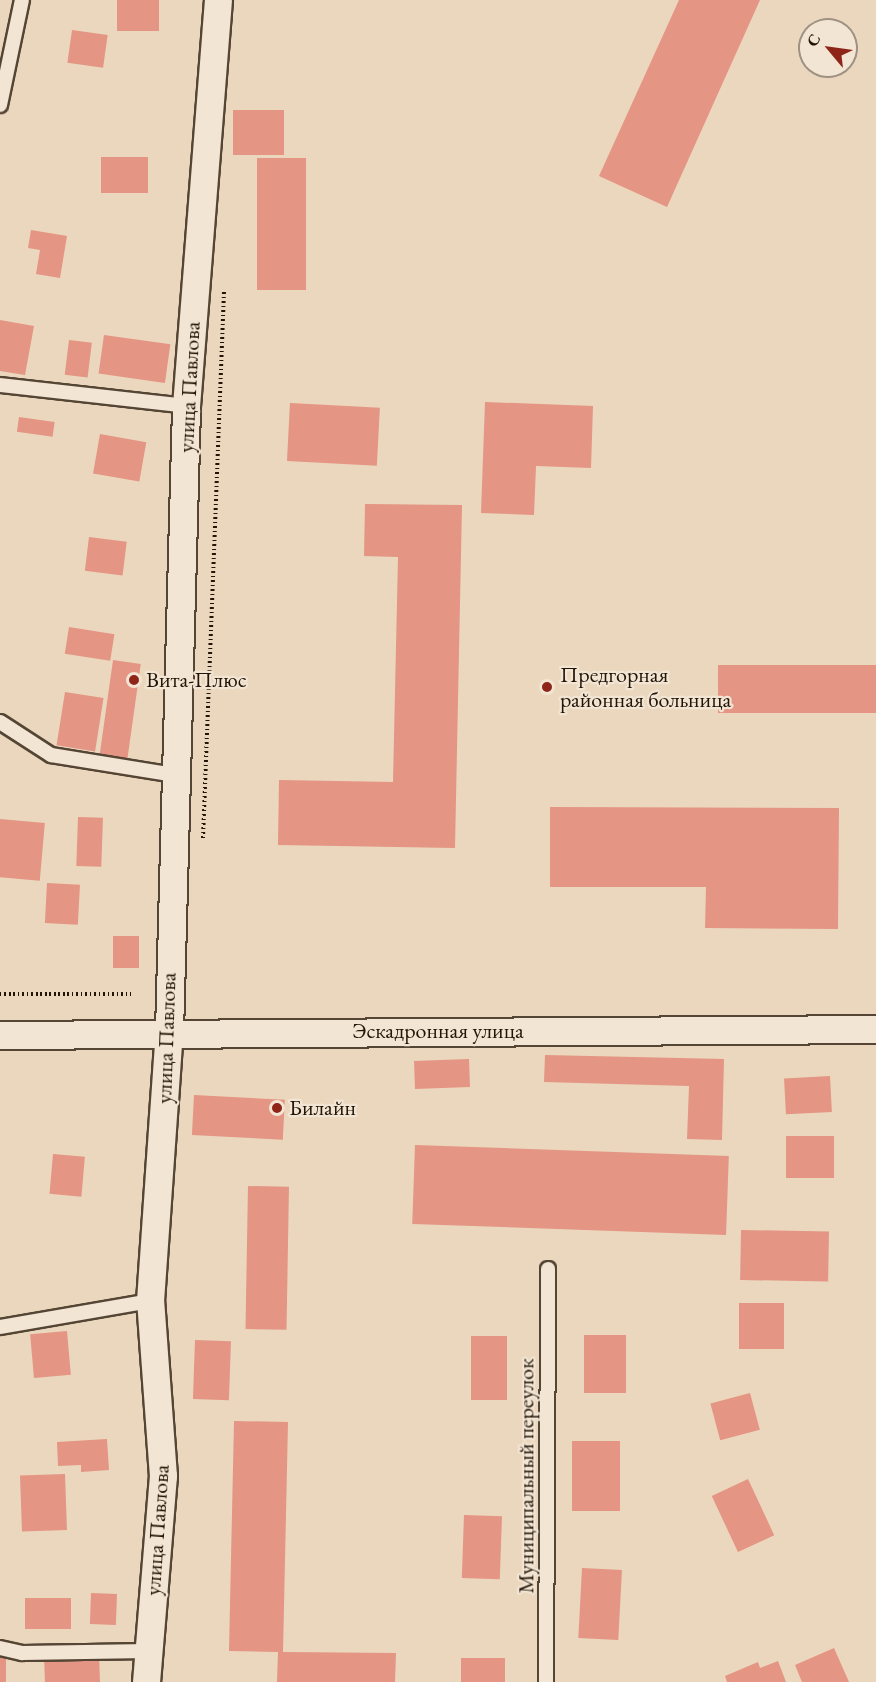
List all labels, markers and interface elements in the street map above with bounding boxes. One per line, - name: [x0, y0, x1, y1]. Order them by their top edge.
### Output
- north arrow: [798, 18, 858, 78]
- text: С: [802, 30, 826, 50]
- street label: улица Павлова: [172, 321, 206, 453]
- place label: Предгорная районная больница: [560, 661, 731, 712]
- place label: Вита-Плюс: [146, 667, 247, 693]
- marker: Вита-Плюс: [127, 673, 141, 687]
- marker: Предгорная районная больница: [538, 678, 556, 696]
- street label: улица Павлова: [151, 972, 181, 1104]
- street label: Эскадронная улица: [352, 1018, 524, 1044]
- place label: Билайн: [289, 1095, 356, 1121]
- marker: Билайн: [270, 1101, 284, 1115]
- street label: Муниципальный переулок: [513, 1358, 539, 1594]
- street label: улица Павлова: [139, 1464, 175, 1596]

